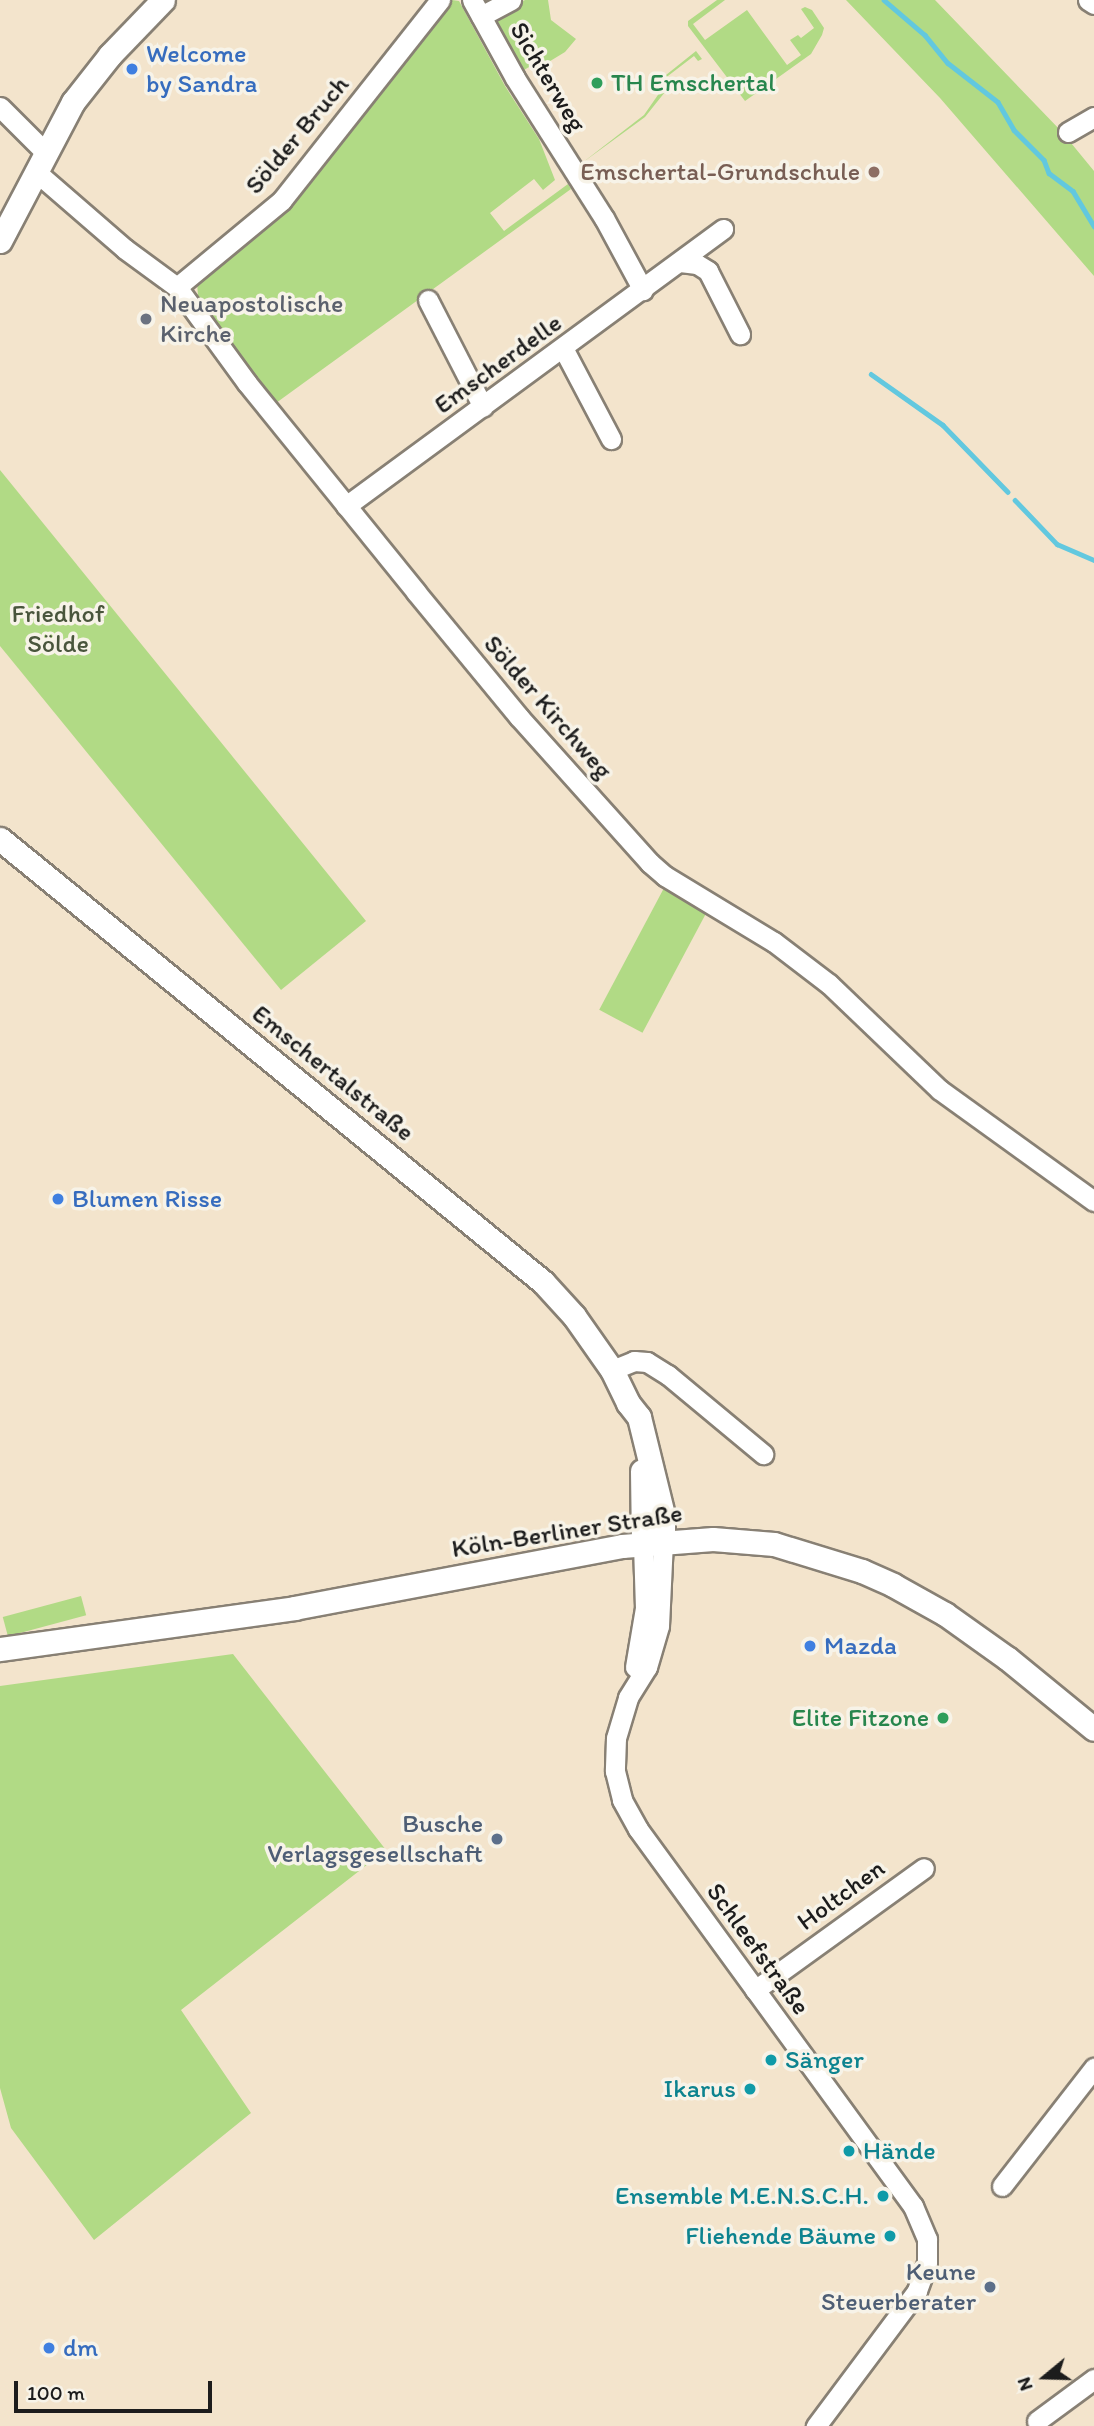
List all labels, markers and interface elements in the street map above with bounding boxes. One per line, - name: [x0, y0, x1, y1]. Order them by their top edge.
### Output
- street label: Sichterweg: [503, 16, 593, 138]
- place label: Welcome by Sandra: [146, 38, 257, 100]
- marker: Welcome by Sandra: [124, 61, 140, 77]
- place label: TH Emschertal: [611, 67, 776, 99]
- street label: Sölder Bruch: [238, 69, 356, 201]
- marker: TH Emschertal: [589, 75, 605, 91]
- place label: Emschertal-Grundschule: [580, 156, 860, 188]
- marker: Emschertal-Grundschule: [866, 164, 882, 180]
- place label: Neuapostolische Kirche: [160, 288, 343, 350]
- street label: Emscherdelle: [428, 307, 568, 421]
- marker: Neuapostolische Kirche: [138, 311, 154, 327]
- park label: Friedhof Sölde: [11, 598, 105, 660]
- street label: Sölder Kirchweg: [477, 629, 619, 785]
- street label: Emschertalstraße: [246, 998, 420, 1148]
- place label: Blumen Risse: [72, 1183, 222, 1215]
- marker: Blumen Risse: [50, 1191, 66, 1207]
- street label: Köln-Berliner Straße: [449, 1497, 685, 1565]
- place label: Mazda: [824, 1630, 897, 1662]
- marker: Mazda: [802, 1638, 818, 1654]
- place label: Elite Fitzone: [791, 1702, 929, 1734]
- marker: Elite Fitzone: [935, 1710, 951, 1726]
- place label: Busche Verlagsgesellschaft: [267, 1808, 483, 1870]
- marker: Busche Verlagsgesellschaft: [489, 1831, 505, 1847]
- street label: Holtchen: [791, 1853, 891, 1937]
- street label: Schleefstraße: [700, 1877, 816, 2021]
- place label: Sänger: [785, 2044, 864, 2076]
- marker: Sänger: [763, 2052, 779, 2068]
- place label: Ikarus: [664, 2073, 736, 2105]
- marker: Ikarus: [742, 2081, 758, 2097]
- place label: Hände: [863, 2135, 936, 2167]
- marker: Hände: [841, 2143, 857, 2159]
- place label: Ensemble M.E.N.S.C.H.: [615, 2180, 869, 2212]
- marker: Ensemble M.E.N.S.C.H.: [875, 2188, 891, 2204]
- place label: Fliehende Bäume: [684, 2220, 876, 2252]
- marker: Fliehende Bäume: [882, 2228, 898, 2244]
- place label: Keune Steuerberater: [821, 2256, 976, 2318]
- marker: Keune Steuerberater: [982, 2279, 998, 2295]
- place label: dm: [63, 2332, 98, 2364]
- marker: dm: [41, 2340, 57, 2356]
- north arrow: [1010, 2342, 1080, 2412]
- scale bar: [18, 2366, 215, 2410]
- text: N: [1012, 2374, 1038, 2394]
- text: 100 m: [27, 2380, 85, 2405]

